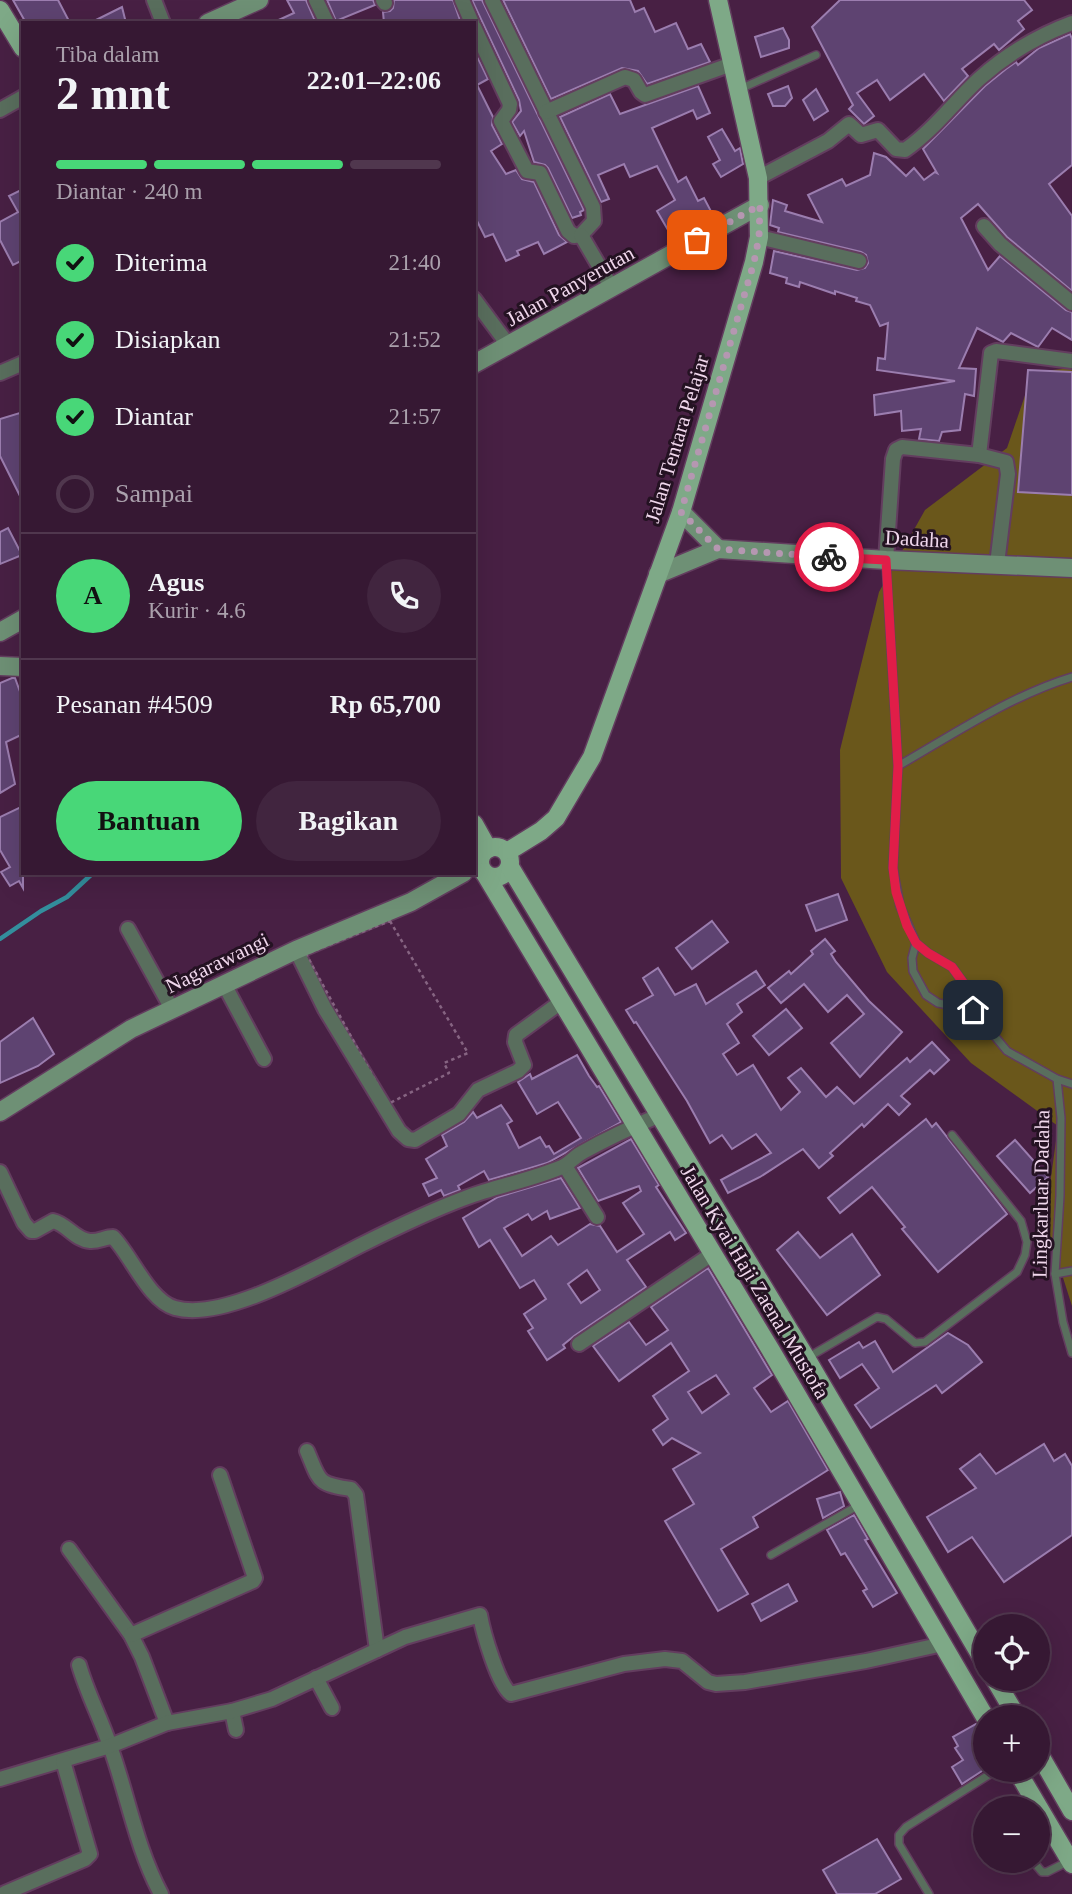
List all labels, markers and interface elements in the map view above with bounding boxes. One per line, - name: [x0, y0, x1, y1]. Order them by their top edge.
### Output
- text: Tiba dalam: [56, 42, 159, 67]
- text: 22:01–22:06: [307, 66, 441, 95]
- text: 2 mnt: [56, 68, 170, 119]
- text: Diantar · 240 m: [56, 179, 202, 204]
- pin: [667, 210, 727, 270]
- icon: bag: [678, 221, 716, 259]
- street label: Jalan Panyerutan: [502, 241, 639, 331]
- icon: check: [56, 244, 94, 282]
- text: Diterima: [115, 248, 207, 277]
- text: 21:40: [389, 250, 441, 275]
- icon: check: [56, 321, 94, 359]
- text: Disiapkan: [115, 325, 220, 354]
- text: 21:52: [389, 327, 441, 352]
- street label: Jalan Tentara Pelajar: [640, 352, 714, 526]
- icon: check: [56, 398, 94, 436]
- text: Diantar: [115, 402, 193, 431]
- text: 21:57: [389, 404, 441, 429]
- text: Sampai: [115, 479, 193, 508]
- courier: [794, 522, 864, 592]
- street label: Dadaha: [884, 525, 950, 553]
- icon: bike: [810, 538, 848, 576]
- button: phone: [367, 559, 441, 633]
- text: Agus: [148, 568, 204, 597]
- text: A: [84, 581, 102, 610]
- text: Kurir · 4.6: [148, 598, 246, 623]
- text: Pesanan #4509: [56, 690, 213, 719]
- text: Rp 65,700: [330, 690, 441, 719]
- button: Bantuan: [56, 781, 242, 861]
- button: Bagikan: [256, 781, 441, 861]
- street label: Nagarawangi: [161, 928, 273, 998]
- pin: [943, 980, 1003, 1040]
- icon: home: [954, 991, 992, 1029]
- street label: Lingkarluar Dadaha: [1028, 1109, 1054, 1278]
- street label: Jalan Kyai Haji Zaenal Mustofa: [676, 1161, 835, 1404]
- map controls: [973, 1614, 1050, 1873]
- button: locate: [973, 1614, 1050, 1691]
- button: +: [973, 1705, 1050, 1782]
- button: −: [973, 1796, 1050, 1873]

